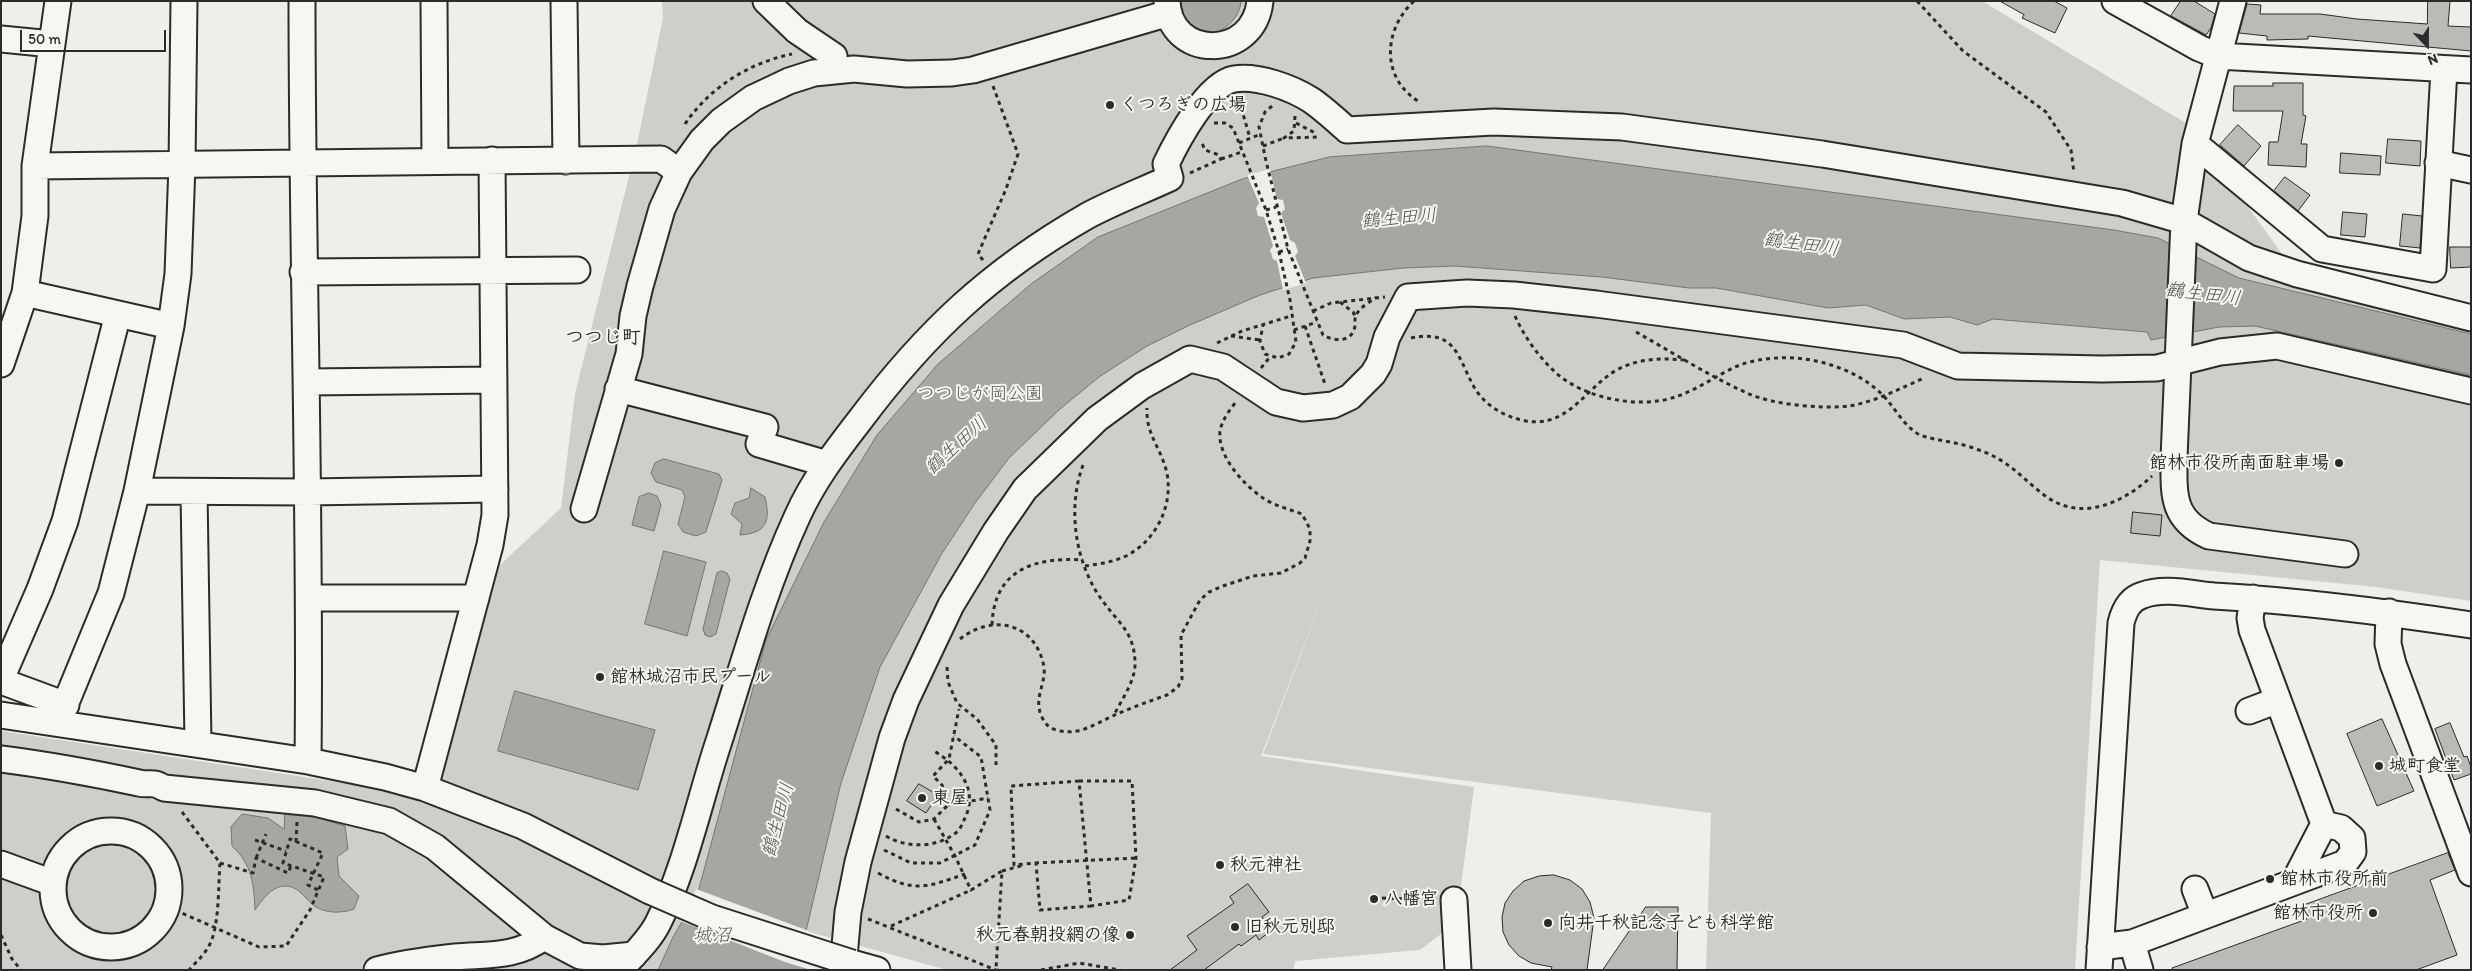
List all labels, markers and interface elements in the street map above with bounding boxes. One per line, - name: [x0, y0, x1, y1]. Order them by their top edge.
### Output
- scale bar: [22, 20, 169, 52]
- north arrow: [2402, 20, 2452, 70]
- text: 50 m: [28, 30, 61, 48]
- text: N: [2425, 50, 2440, 69]
- place label: くつろぎの広場: [1120, 94, 1246, 116]
- marker: くつろぎの広場: [1104, 99, 1116, 111]
- water label: 鶴生田川: [1360, 204, 1438, 234]
- water label: 鶴生田川: [1762, 228, 1840, 262]
- water label: 鶴生田川: [2164, 279, 2242, 311]
- district label: つつじ町: [565, 327, 641, 349]
- park label: つつじが岡公園: [917, 383, 1043, 405]
- water label: 鶴生田川: [921, 412, 993, 480]
- place label: 館林市役所南面駐車場: [2149, 452, 2329, 474]
- marker: 館林市役所南面駐車場: [2333, 457, 2345, 469]
- place label: 館林城沼市民プール: [610, 666, 771, 688]
- marker: 館林城沼市民プール: [594, 671, 606, 683]
- place label: 城町食堂: [2389, 755, 2461, 777]
- marker: 城町食堂: [2373, 760, 2385, 772]
- water label: 鶴生田川: [758, 780, 800, 860]
- place label: 東屋: [932, 787, 968, 809]
- marker: 東屋: [916, 792, 928, 804]
- place label: 秋元神社: [1230, 854, 1302, 876]
- marker: 秋元神社: [1214, 859, 1226, 871]
- place label: 館林市役所前: [2280, 868, 2388, 890]
- marker: 館林市役所前: [2264, 873, 2276, 885]
- place label: 八幡宮: [1384, 888, 1438, 910]
- marker: 八幡宮: [1368, 893, 1380, 905]
- place label: 館林市役所: [2273, 902, 2363, 924]
- marker: 館林市役所: [2367, 907, 2379, 919]
- place label: 向井千秋記念子ども科学館: [1558, 912, 1774, 934]
- place label: 旧秋元別邸: [1245, 916, 1335, 938]
- marker: 向井千秋記念子ども科学館: [1542, 917, 1554, 929]
- marker: 旧秋元別邸: [1229, 921, 1241, 933]
- place label: 秋元春朝投網の像: [976, 924, 1120, 946]
- water label: 城沼: [693, 925, 731, 947]
- marker: 秋元春朝投網の像: [1124, 929, 1136, 941]

